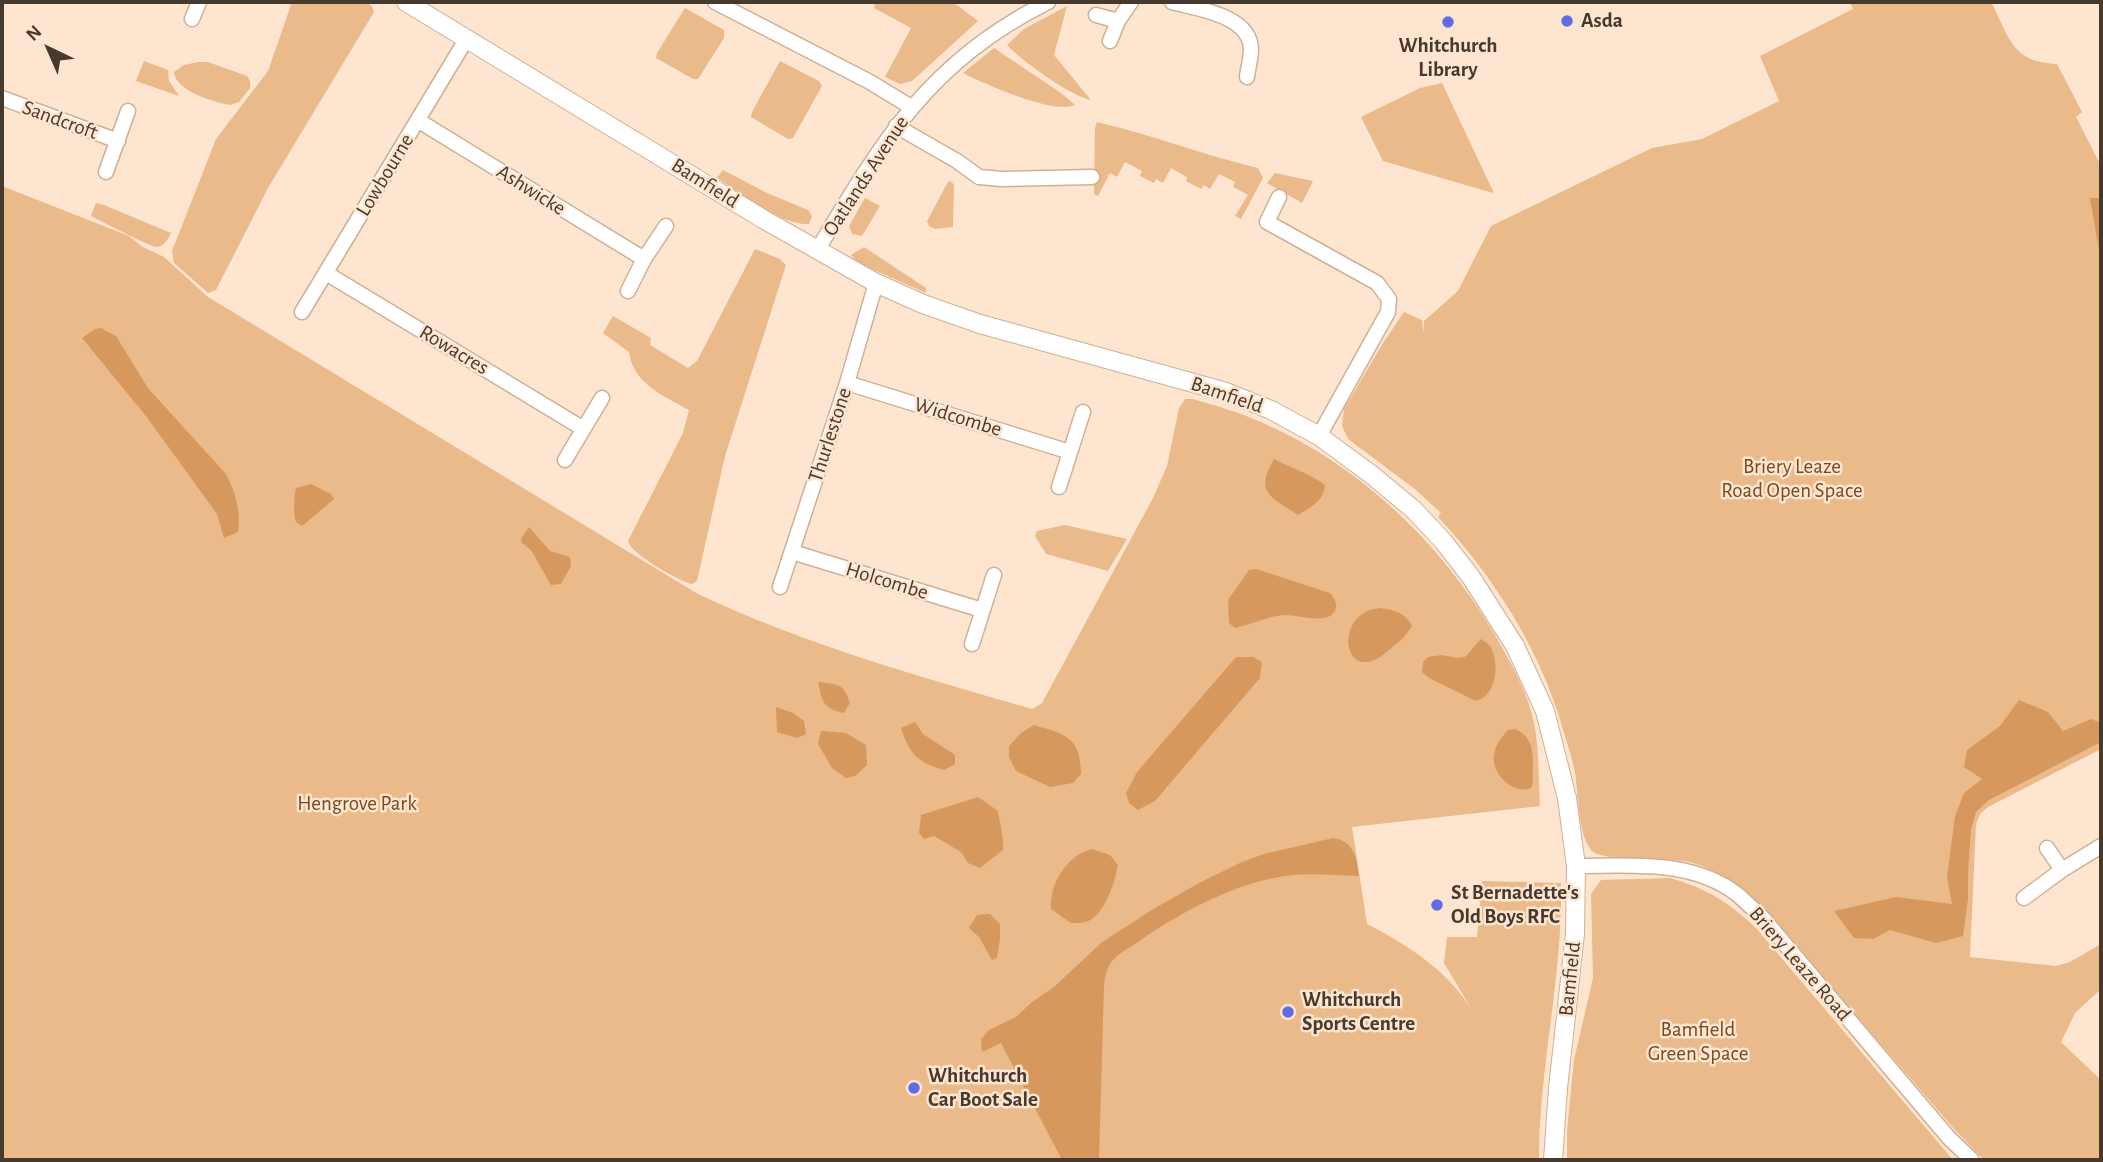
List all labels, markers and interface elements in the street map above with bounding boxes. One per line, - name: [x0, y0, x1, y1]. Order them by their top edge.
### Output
- place label: Asda: [1581, 8, 1623, 34]
- marker: Asda: [1559, 13, 1575, 29]
- north arrow: [14, 14, 84, 84]
- marker: Whitchurch Library: [1440, 14, 1456, 30]
- text: N: [23, 22, 45, 45]
- place label: Whitchurch Library: [1398, 33, 1498, 83]
- street label: Sandcroft: [19, 95, 101, 145]
- street label: Oatlands Avenue: [818, 111, 914, 241]
- street label: Lowbourne: [351, 129, 419, 221]
- street label: Bamfield: [667, 153, 743, 213]
- street label: Ashwicke: [492, 159, 570, 221]
- street label: Rowacres: [415, 319, 493, 381]
- street label: Bamfield: [1188, 371, 1266, 419]
- street label: Thurlestone: [803, 385, 857, 485]
- street label: Widcombe: [911, 392, 1005, 442]
- park label: Briery Leaze Road Open Space: [1721, 454, 1863, 504]
- street label: Holcombe: [843, 557, 931, 605]
- park label: Hengrove Park: [297, 791, 417, 817]
- place label: St Bernadette's Old Boys RFC: [1451, 880, 1579, 930]
- marker: St Bernadette's Old Boys RFC: [1429, 897, 1445, 913]
- street label: Briery Leaze Road: [1744, 902, 1856, 1026]
- street label: Bamfield: [1554, 941, 1586, 1017]
- place label: Whitchurch Sports Centre: [1302, 987, 1415, 1037]
- marker: Whitchurch Sports Centre: [1280, 1004, 1296, 1020]
- park label: Bamfield Green Space: [1648, 1017, 1748, 1067]
- place label: Whitchurch Car Boot Sale: [928, 1063, 1038, 1113]
- marker: Whitchurch Car Boot Sale: [906, 1080, 922, 1096]

